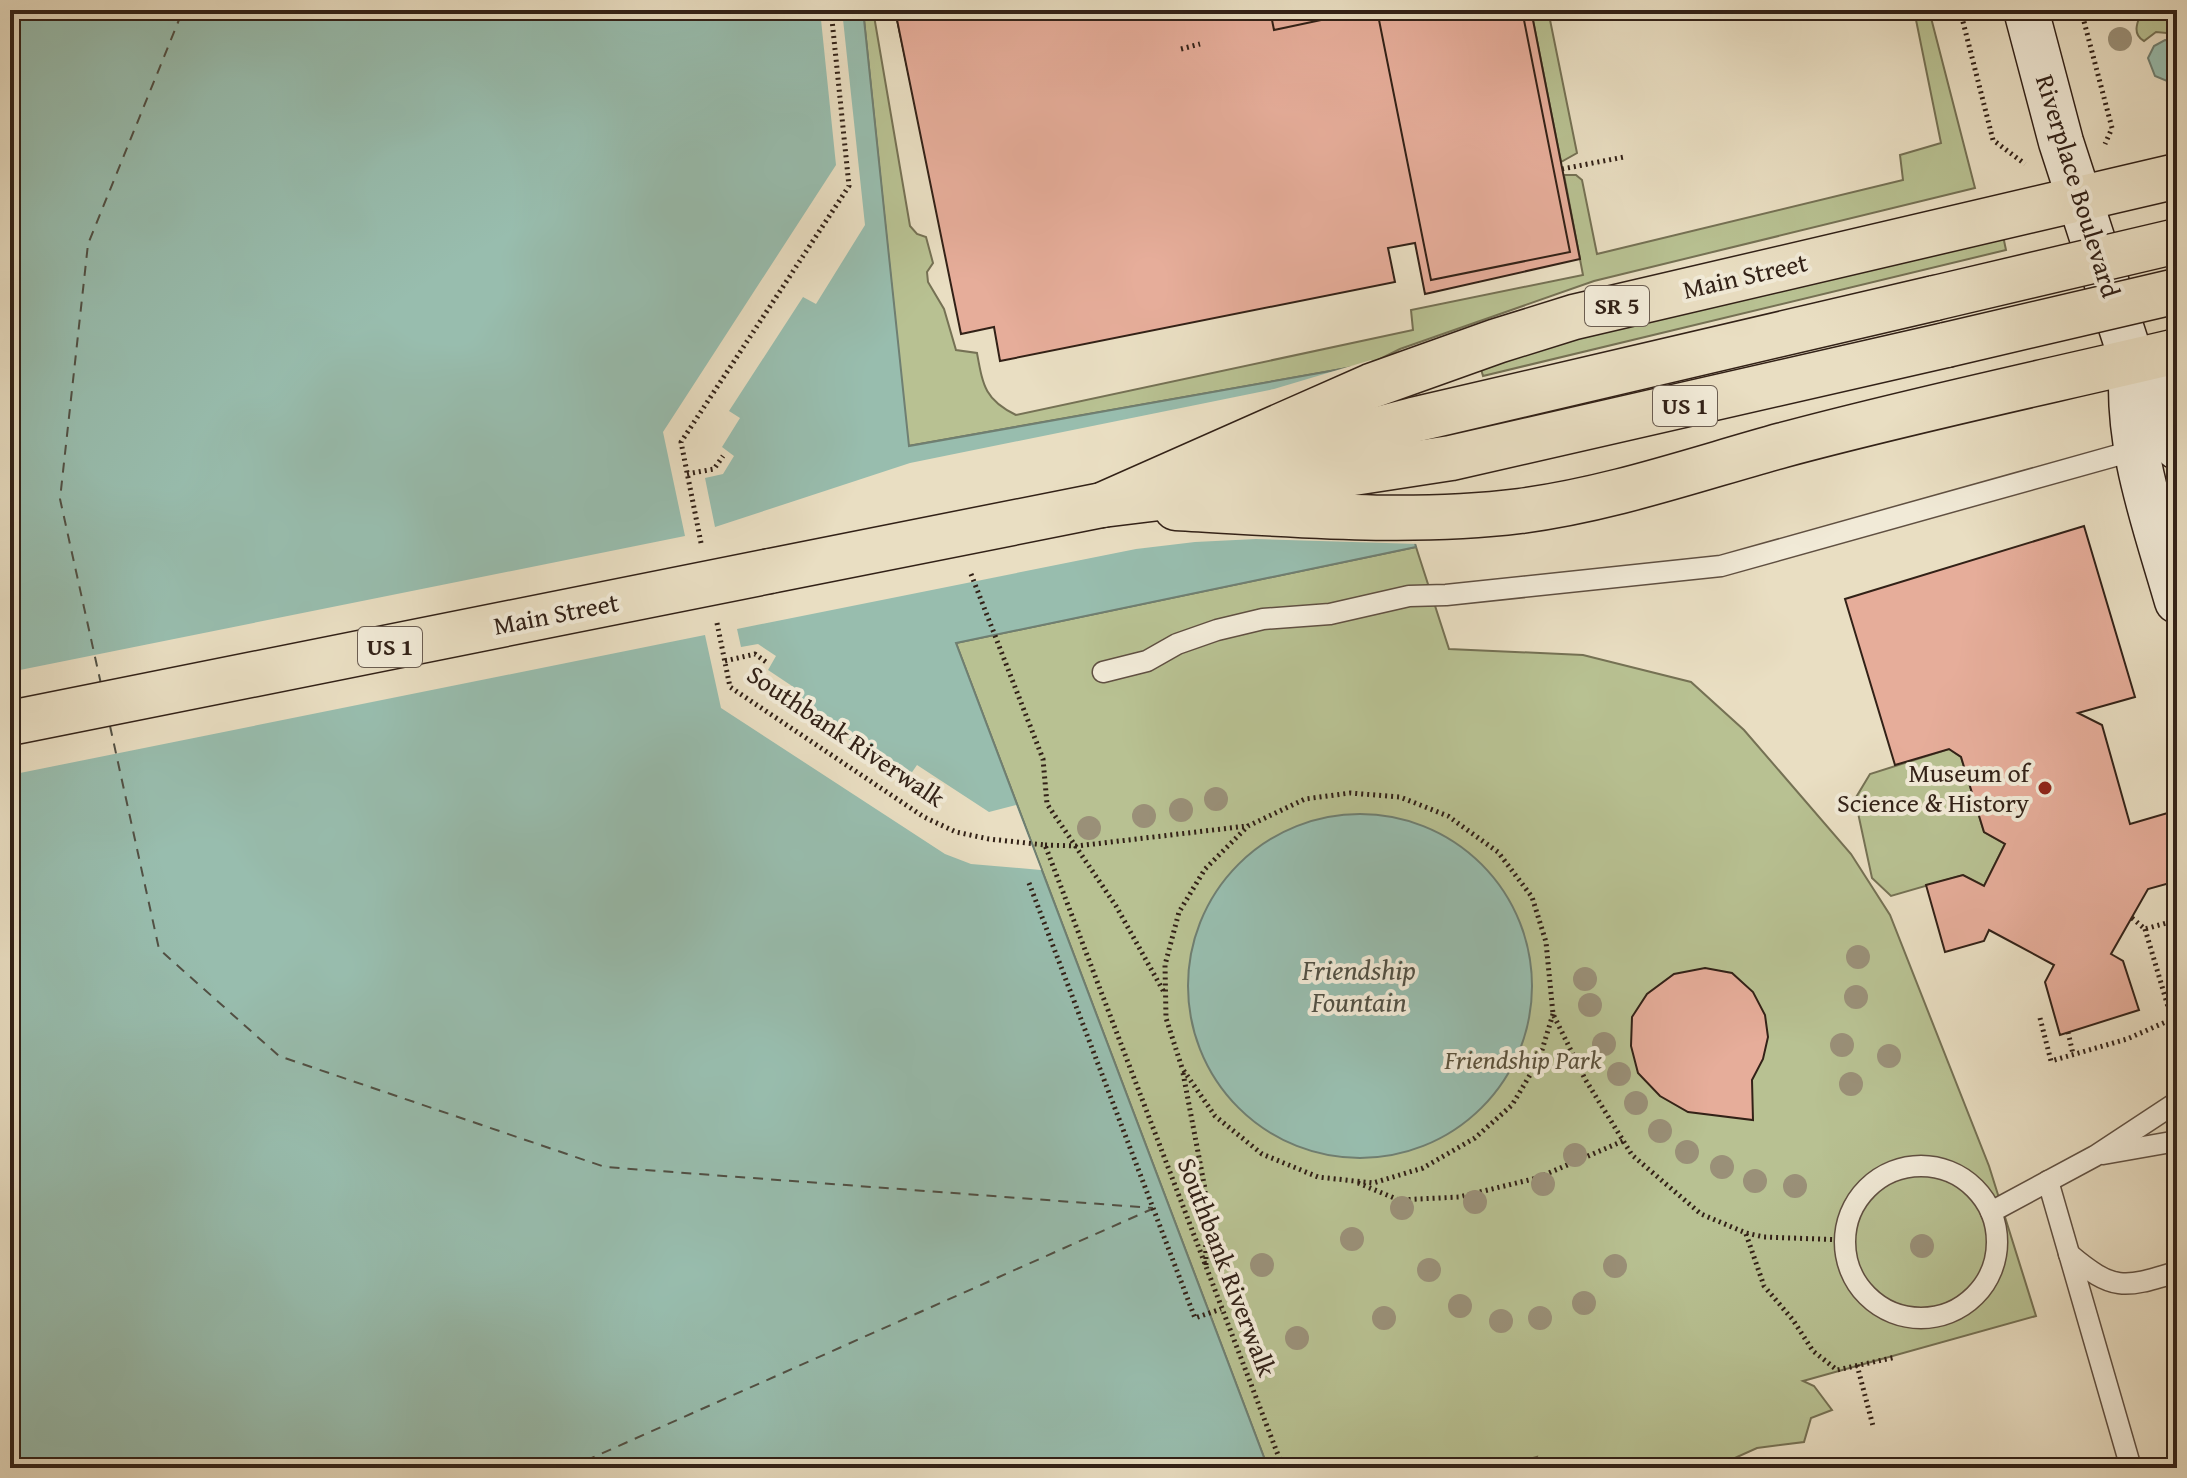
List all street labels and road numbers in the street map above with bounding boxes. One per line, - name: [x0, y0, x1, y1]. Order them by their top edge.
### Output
- street label: Riverplace Boulevard: [2026, 70, 2131, 302]
- street label: Main Street: [1679, 242, 1811, 309]
- road number: SR 5: [1585, 286, 1649, 326]
- road number: US 1: [1653, 386, 1717, 426]
- street label: Main Street: [490, 582, 622, 645]
- road number: US 1: [358, 627, 422, 667]
- street label: Southbank Riverwalk: [739, 655, 954, 817]
- street label: Southbank Riverwalk: [1168, 1152, 1287, 1383]

